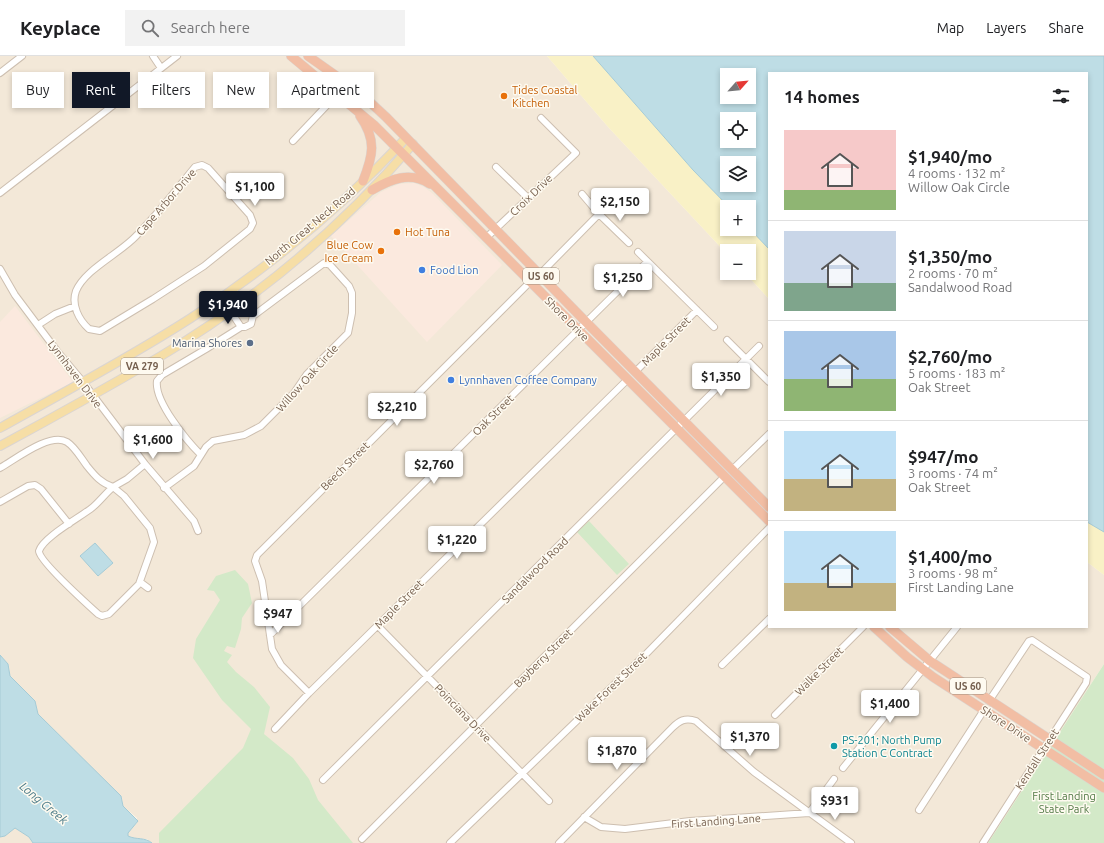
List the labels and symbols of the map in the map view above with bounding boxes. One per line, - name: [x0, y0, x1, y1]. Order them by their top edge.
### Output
- north arrow: [720, 68, 756, 104]
- place label: Tides Coastal Kitchen: [512, 84, 577, 109]
- marker: Tides Coastal Kitchen: [499, 91, 509, 101]
- street label: Cape Arbor Drive: [134, 166, 198, 238]
- street label: Croix Drive: [507, 172, 555, 218]
- pin: $1,100: [222, 173, 288, 207]
- street label: North Great Neck Road: [262, 185, 358, 267]
- pin: $2,150: [587, 188, 653, 222]
- place label: Hot Tuna: [405, 226, 450, 238]
- marker: Hot Tuna: [392, 227, 402, 237]
- place label: Blue Cow Ice Cream: [324, 239, 373, 264]
- marker: Blue Cow Ice Cream: [376, 246, 386, 256]
- place label: Food Lion: [430, 264, 479, 276]
- pin: $1,250: [590, 264, 656, 298]
- marker: Food Lion: [417, 265, 427, 275]
- road number: US 60: [523, 268, 559, 284]
- pin: $1,940: [195, 291, 261, 325]
- street label: Shore Drive: [543, 295, 591, 343]
- street label: Maple Street: [639, 314, 693, 368]
- place label: Marina Shores: [172, 337, 242, 349]
- street label: Lynnhaven Drive: [46, 338, 104, 410]
- marker: Marina Shores: [245, 338, 255, 348]
- street label: Willow Oak Circle: [274, 342, 340, 414]
- road number: VA 279: [121, 358, 163, 374]
- pin: $1,350: [688, 363, 754, 397]
- place label: Lynnhaven Coffee Company: [459, 374, 598, 386]
- marker: Lynnhaven Coffee Company: [446, 375, 456, 385]
- street label: Oak Street: [470, 392, 516, 438]
- pin: $2,210: [364, 393, 430, 427]
- pin: $1,600: [120, 426, 186, 460]
- street label: Beech Street: [318, 439, 372, 493]
- pin: $2,760: [401, 451, 467, 485]
- pin: $1,220: [424, 526, 490, 560]
- street label: Sandalwood Road: [500, 535, 570, 605]
- street label: Maple Street: [372, 577, 426, 631]
- pin: $947: [254, 600, 302, 634]
- street label: Bayberry Street: [511, 626, 575, 690]
- street label: Walke Street: [792, 644, 846, 698]
- street label: Wake Forest Street: [573, 649, 650, 724]
- road number: US 60: [950, 678, 986, 694]
- street label: Poinciana Drive: [432, 682, 494, 744]
- pin: $1,400: [857, 690, 923, 724]
- street label: Shore Drive: [979, 703, 1033, 745]
- pin: $1,370: [717, 723, 783, 757]
- street label: Kendall Street: [1013, 726, 1061, 792]
- place label: PS-201; North Pump Station C Contract: [842, 734, 942, 759]
- pin: $1,870: [584, 737, 650, 771]
- marker: PS-201; North Pump Station C Contract: [829, 741, 839, 751]
- water label: Long Creek: [18, 779, 71, 827]
- pin: $931: [811, 787, 859, 821]
- park label: First Landing State Park: [1032, 790, 1096, 815]
- street label: First Landing Lane: [671, 812, 761, 830]

